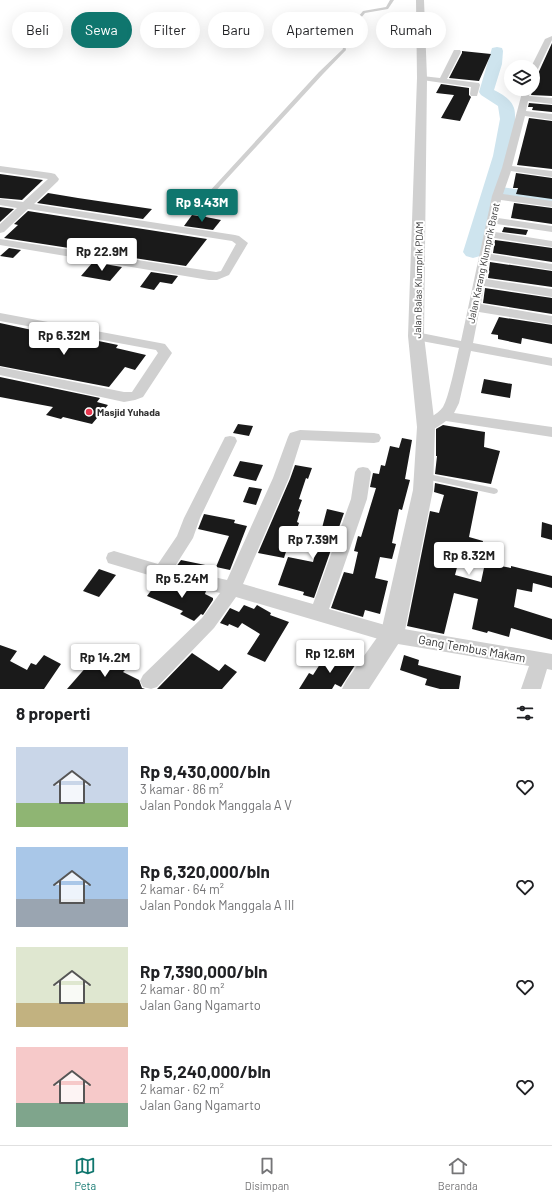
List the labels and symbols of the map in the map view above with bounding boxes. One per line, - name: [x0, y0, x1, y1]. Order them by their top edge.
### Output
- pin: Rp 9.43M: [161, 189, 243, 223]
- street label: Jalan Karang Klumprik Barat: [464, 201, 502, 324]
- street label: Jalan Balas Klumprik PDAM: [411, 221, 425, 339]
- pin: Rp 22.9M: [61, 238, 143, 272]
- pin: Rp 6.32M: [23, 322, 105, 356]
- place label: Masjid Yuhada: [97, 406, 160, 418]
- marker: Masjid Yuhada: [84, 407, 94, 417]
- pin: Rp 7.39M: [272, 526, 354, 560]
- pin: Rp 8.32M: [428, 542, 510, 576]
- pin: Rp 5.24M: [141, 565, 223, 599]
- street label: Gang Tembus Makam: [417, 632, 527, 664]
- pin: Rp 12.6M: [289, 640, 371, 674]
- pin: Rp 14.2M: [64, 644, 146, 678]

